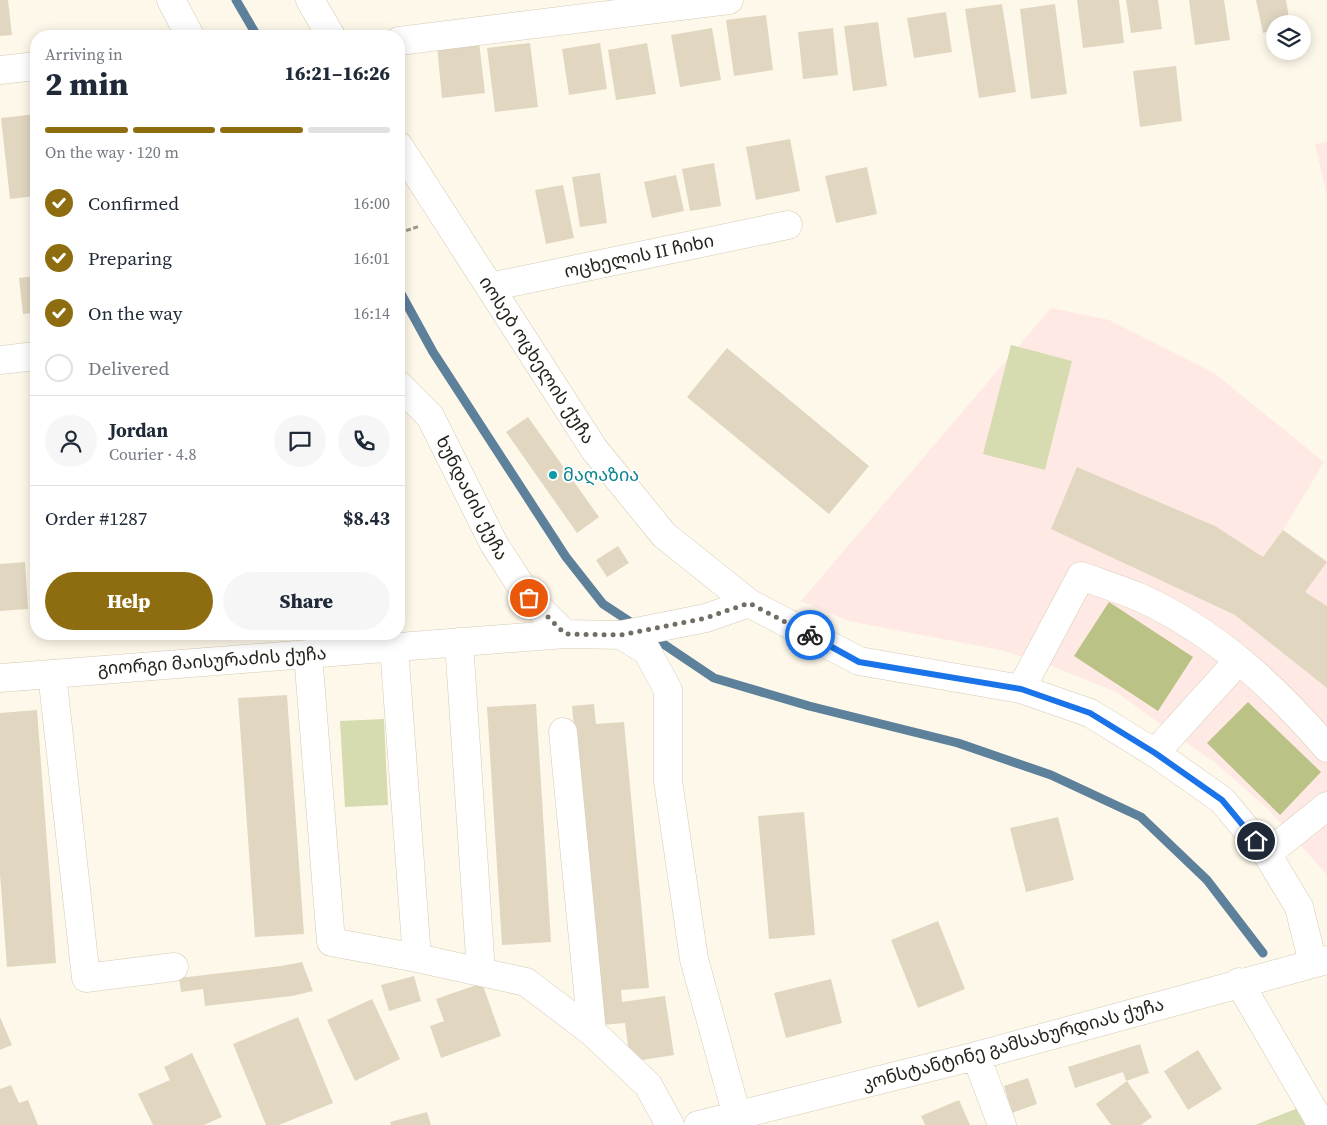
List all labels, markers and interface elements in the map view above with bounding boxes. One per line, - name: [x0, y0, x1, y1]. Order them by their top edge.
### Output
- map controls: [1266, 15, 1311, 60]
- button: layers: [1266, 15, 1311, 60]
- text: Arriving in: [45, 43, 123, 65]
- text: 16:21–16:26: [285, 60, 390, 86]
- text: 2 min: [45, 62, 128, 106]
- text: On the way · 120 m: [45, 141, 179, 163]
- icon: check: [45, 189, 73, 217]
- text: Confirmed: [88, 190, 179, 216]
- text: 16:00: [353, 192, 390, 214]
- street label: ოცხელის II ჩიხი: [562, 227, 716, 284]
- icon: check: [45, 244, 73, 272]
- text: Preparing: [88, 245, 172, 271]
- text: 16:01: [353, 247, 390, 269]
- street label: იოსებ ოცხელის ქუჩა: [474, 271, 601, 449]
- icon: check: [45, 299, 73, 327]
- text: On the way: [88, 300, 183, 326]
- text: 16:14: [353, 302, 390, 324]
- text: Delivered: [88, 355, 169, 381]
- button: person: [45, 415, 97, 467]
- button: chat: [274, 415, 326, 467]
- button: phone: [338, 415, 390, 467]
- text: Jordan: [109, 417, 168, 443]
- street label: ხუნდაძის ქუჩა: [430, 431, 515, 564]
- text: Courier · 4.8: [109, 443, 197, 465]
- place label: მაღაზია: [563, 462, 639, 487]
- marker: მაღაზია: [547, 469, 559, 481]
- text: Order #1287: [45, 505, 147, 531]
- text: $8.43: [343, 505, 390, 531]
- button: Help: [45, 572, 213, 630]
- button: Share: [223, 572, 390, 630]
- pin: [508, 577, 550, 619]
- icon: bag: [515, 584, 543, 612]
- courier: [785, 610, 835, 660]
- icon: bike: [796, 621, 824, 649]
- street label: გიორგი მაისურაძის ქუჩა: [97, 640, 327, 681]
- pin: [1235, 820, 1277, 862]
- icon: home: [1242, 827, 1270, 855]
- street label: კონსტანტინე გამსახურდიას ქუჩა: [859, 991, 1167, 1096]

